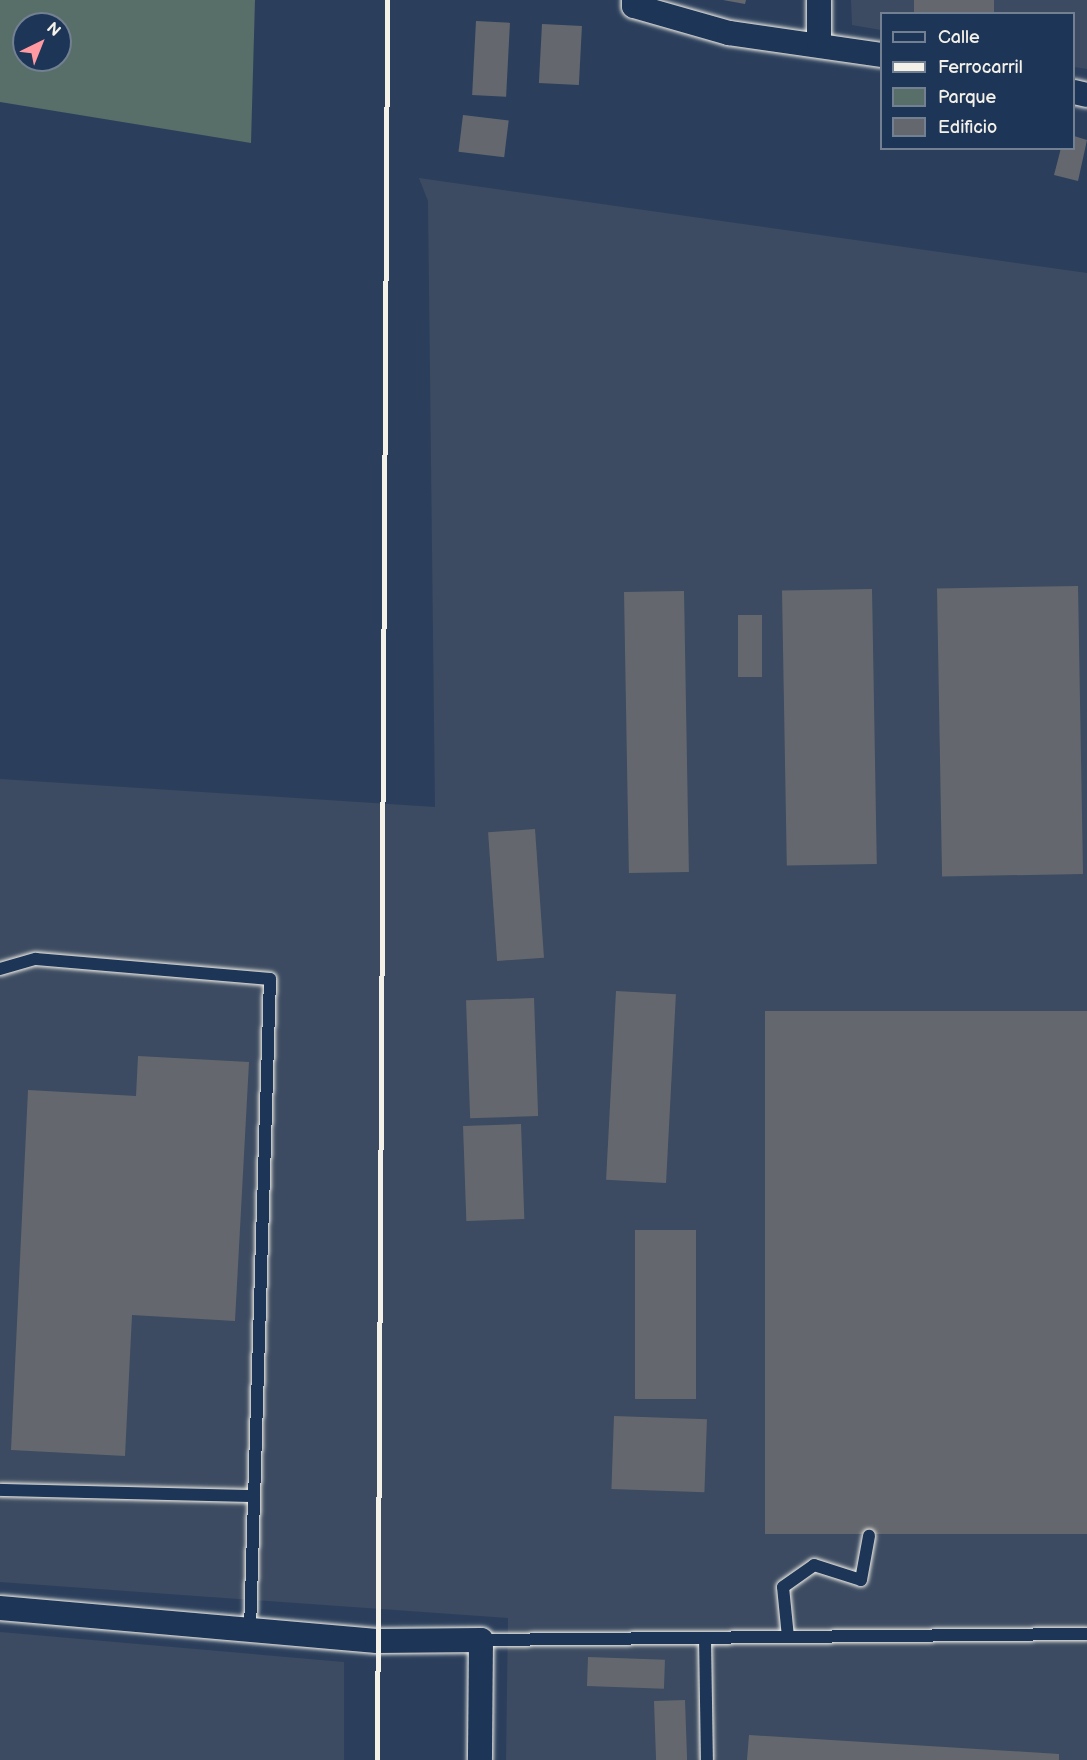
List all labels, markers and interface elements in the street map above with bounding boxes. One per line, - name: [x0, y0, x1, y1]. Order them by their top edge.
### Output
- north arrow: [12, 12, 72, 72]
- legend: [880, 12, 1075, 150]
- text: N: [42, 19, 64, 41]
- text: Calle: [938, 27, 980, 48]
- text: Ferrocarril: [938, 57, 1023, 78]
- text: Parque: [938, 87, 996, 108]
- text: Edificio: [938, 117, 997, 138]

